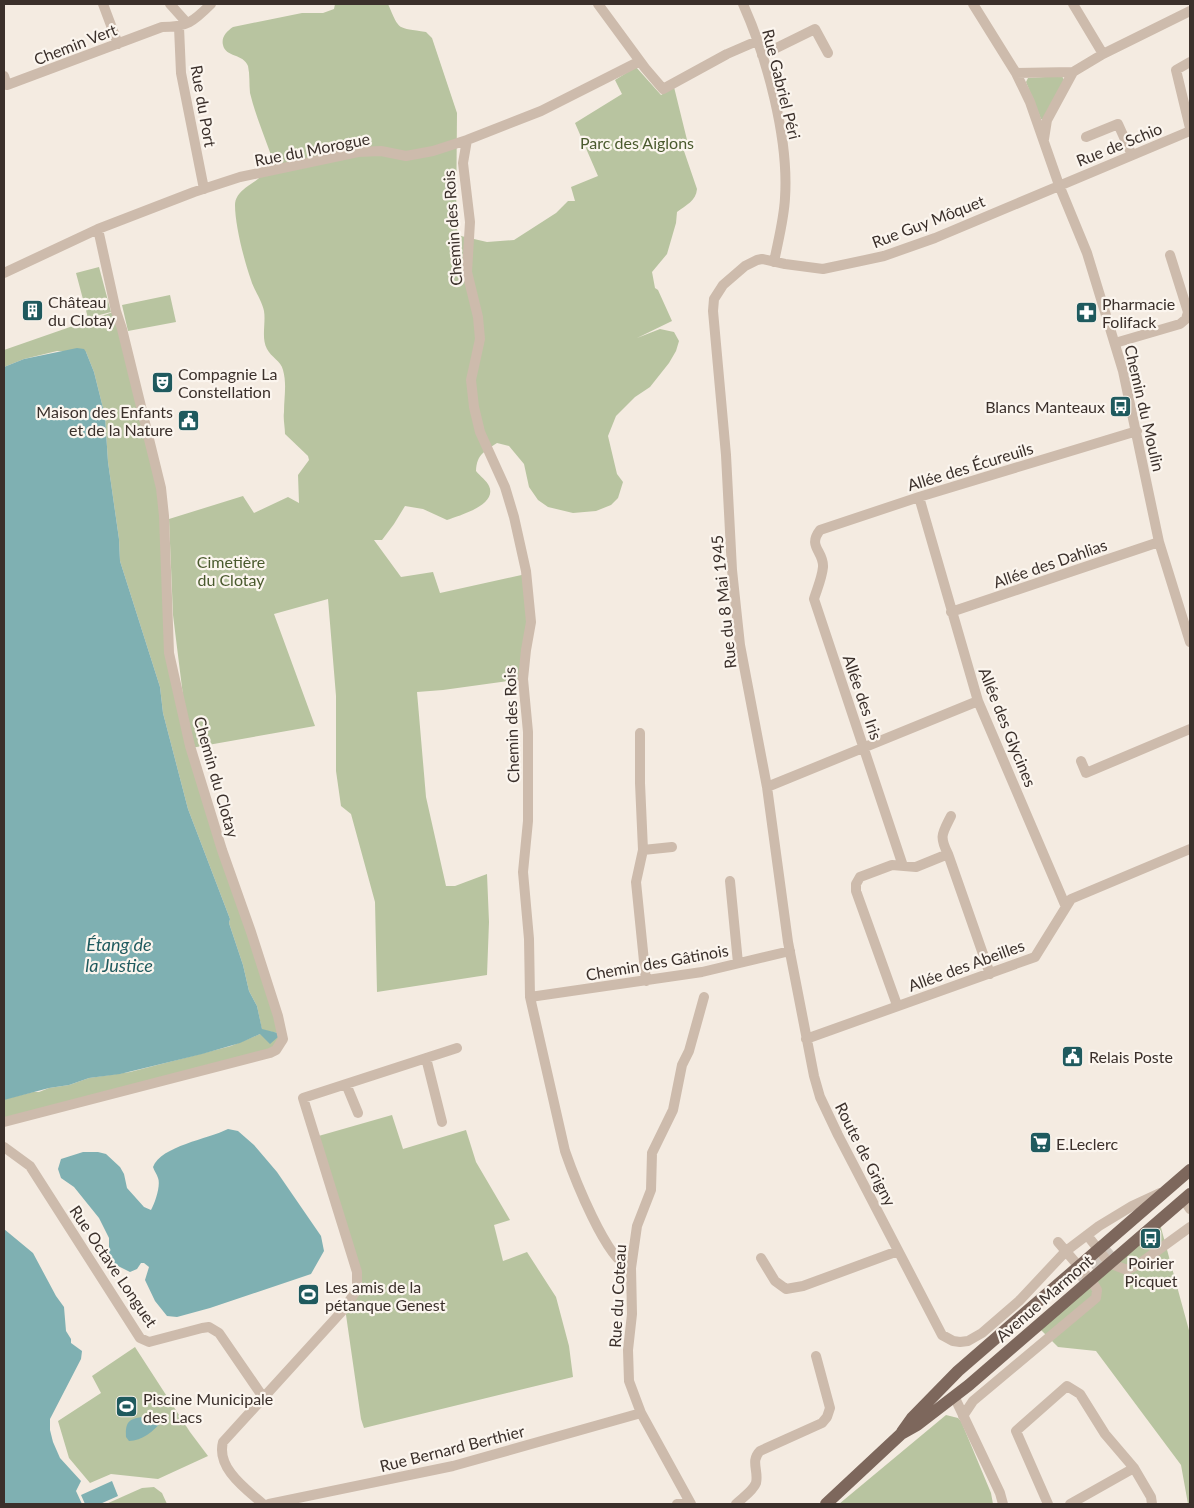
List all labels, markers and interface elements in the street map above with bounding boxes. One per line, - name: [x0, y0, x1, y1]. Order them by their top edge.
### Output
- street label: Chemin Vert: [31, 19, 119, 68]
- street label: Rue Gabriel Péri: [759, 27, 805, 141]
- street label: Rue du Port: [187, 64, 221, 149]
- street label: Rue de Schio: [1073, 118, 1165, 170]
- street label: Rue du Morogue: [253, 129, 371, 169]
- park label: Parc des Aiglons: [580, 133, 694, 152]
- street label: Chemin des Rois: [438, 169, 466, 286]
- street label: Rue Guy Môquet: [869, 191, 987, 251]
- place label: Château du Clotay: [48, 292, 116, 329]
- place label: Pharmacie Folifack: [1102, 294, 1175, 331]
- building icon: Château du Clotay: [20, 298, 44, 322]
- pharmacy icon: Pharmacie Folifack: [1074, 300, 1098, 324]
- street label: Chemin du Moulin: [1121, 343, 1169, 473]
- place label: Compagnie La Constellation: [178, 364, 277, 401]
- theatre icon: Compagnie La Constellation: [150, 370, 174, 394]
- bus stop icon: Blancs Manteaux: [1109, 394, 1133, 418]
- place label: Blancs Manteaux: [985, 397, 1105, 416]
- place label: Maison des Enfants et de la Nature: [36, 402, 173, 439]
- public building icon: Maison des Enfants et de la Nature: [177, 408, 201, 432]
- street label: Allée des Écureuils: [905, 438, 1035, 494]
- street label: Rue du 8 Mai 1945: [707, 534, 739, 670]
- street label: Allée des Dahlias: [991, 535, 1109, 591]
- park label: Cimetière du Clotay: [197, 552, 265, 589]
- street label: Allée des Iris: [840, 652, 886, 742]
- street label: Allée des Glycines: [975, 665, 1041, 789]
- street label: Chemin des Rois: [499, 667, 523, 783]
- street label: Chemin du Clotay: [191, 714, 244, 841]
- water label: Étang de la Justice: [85, 933, 153, 976]
- street label: Allée des Abeilles: [905, 935, 1027, 995]
- street label: Chemin des Gâtinois: [584, 940, 730, 984]
- public building icon: Relais Poste: [1061, 1044, 1085, 1068]
- place label: Relais Poste: [1089, 1047, 1173, 1066]
- street label: Route de Grigny: [832, 1099, 901, 1210]
- supermarket icon: E.Leclerc: [1028, 1131, 1052, 1155]
- place label: E.Leclerc: [1056, 1134, 1118, 1153]
- street label: Rue Octave Longuet: [66, 1202, 162, 1331]
- bus stop icon: Poirier Picquet: [1139, 1226, 1163, 1250]
- street label: Rue du Coteau: [605, 1244, 629, 1348]
- street label: Avenue Marmont: [992, 1251, 1097, 1345]
- place label: Poirier Picquet: [1125, 1253, 1178, 1290]
- place label: Les amis de la pétanque Genest: [325, 1277, 446, 1314]
- sports icon: Les amis de la pétanque Genest: [297, 1283, 321, 1307]
- place label: Piscine Municipale des Lacs: [143, 1389, 273, 1426]
- sports icon: Piscine Municipale des Lacs: [115, 1395, 139, 1419]
- street label: Rue Bernard Berthier: [378, 1421, 526, 1475]

